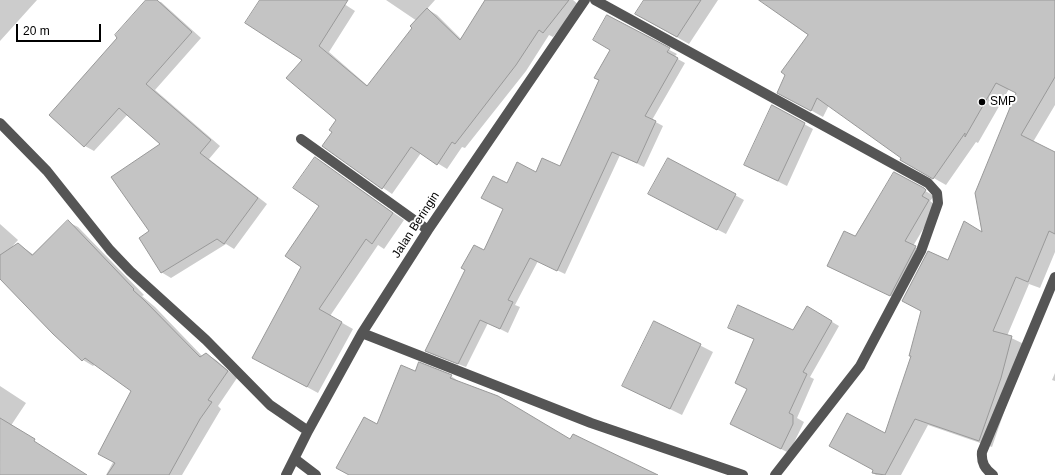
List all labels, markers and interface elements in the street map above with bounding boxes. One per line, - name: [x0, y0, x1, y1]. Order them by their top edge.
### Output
- scale bar: [18, 16, 103, 42]
- text: 20 m: [23, 24, 50, 38]
- place label: SMP: [990, 95, 1016, 109]
- marker: SMP: [977, 97, 987, 107]
- street label: Jalan Beringin: [389, 189, 443, 261]

